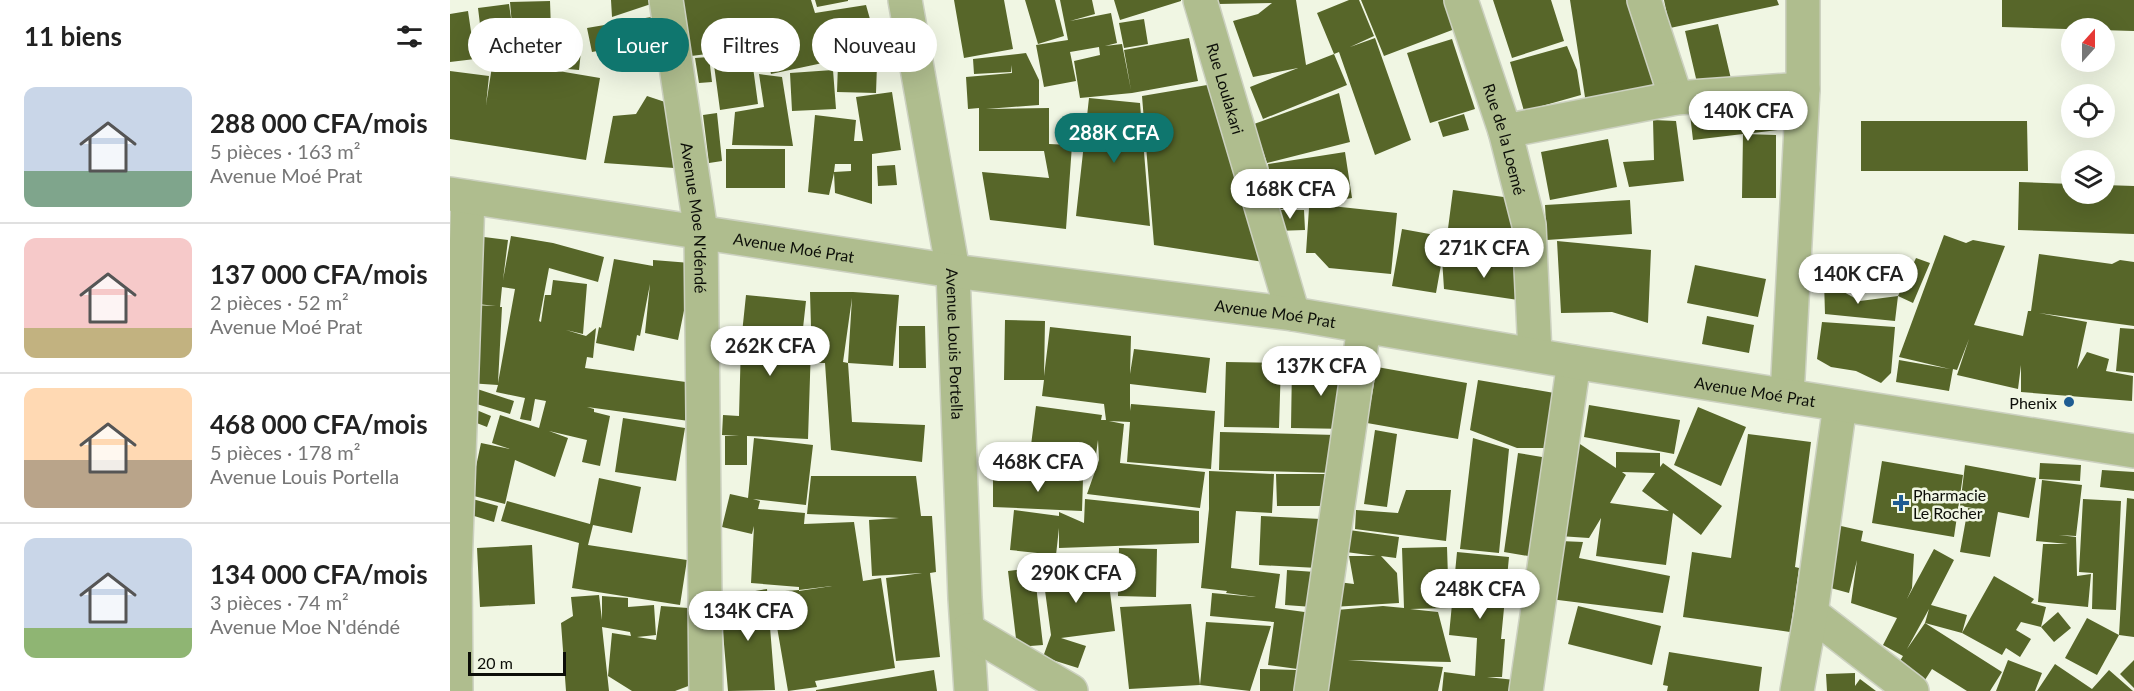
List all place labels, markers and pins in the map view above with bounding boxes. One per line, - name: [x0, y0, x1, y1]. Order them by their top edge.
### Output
- pin: 140K CFA: [1686, 91, 1810, 142]
- pin: 288K CFA: [1052, 113, 1176, 164]
- pin: 168K CFA: [1228, 169, 1352, 220]
- pin: 271K CFA: [1422, 228, 1546, 279]
- pin: 140K CFA: [1796, 254, 1920, 305]
- pin: 262K CFA: [708, 326, 832, 377]
- pin: 137K CFA: [1259, 346, 1383, 397]
- place label: Phenix: [2009, 393, 2057, 412]
- marker: Phenix: [2062, 395, 2076, 409]
- pin: 468K CFA: [976, 442, 1100, 493]
- place label: Pharmacie Le Rocher: [1913, 485, 1986, 522]
- marker: Pharmacie Le Rocher: [1894, 496, 1908, 510]
- pin: 290K CFA: [1014, 553, 1138, 604]
- pin: 248K CFA: [1418, 569, 1542, 620]
- pin: 134K CFA: [686, 591, 810, 642]

